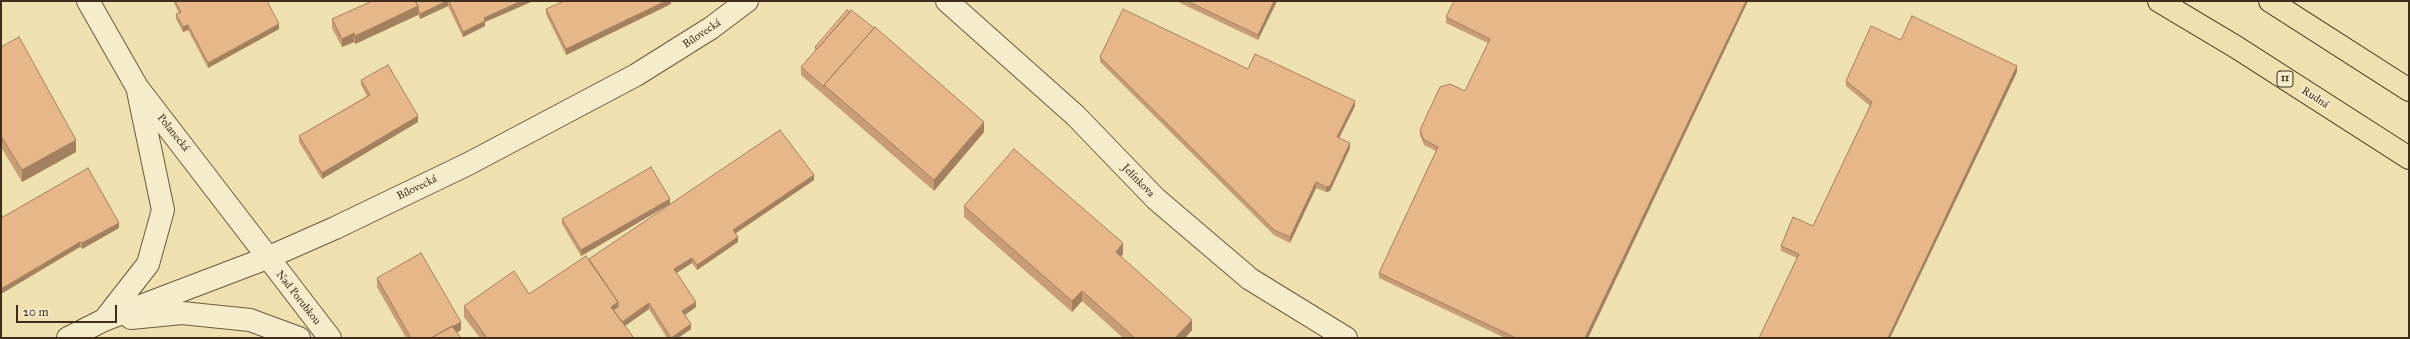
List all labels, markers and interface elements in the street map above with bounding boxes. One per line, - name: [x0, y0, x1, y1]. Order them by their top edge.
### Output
- street label: Bílovecká: [681, 17, 723, 51]
- road number: 11: [2277, 71, 2293, 87]
- street label: Rudná: [2299, 84, 2331, 112]
- street label: Polanecká: [154, 112, 192, 154]
- street label: Jelínkova: [1119, 162, 1157, 200]
- street label: Bílovecká: [395, 173, 439, 203]
- street label: Nad Porubkou: [273, 268, 323, 328]
- scale bar: [18, 297, 119, 323]
- text: 20 m: [23, 305, 49, 319]

